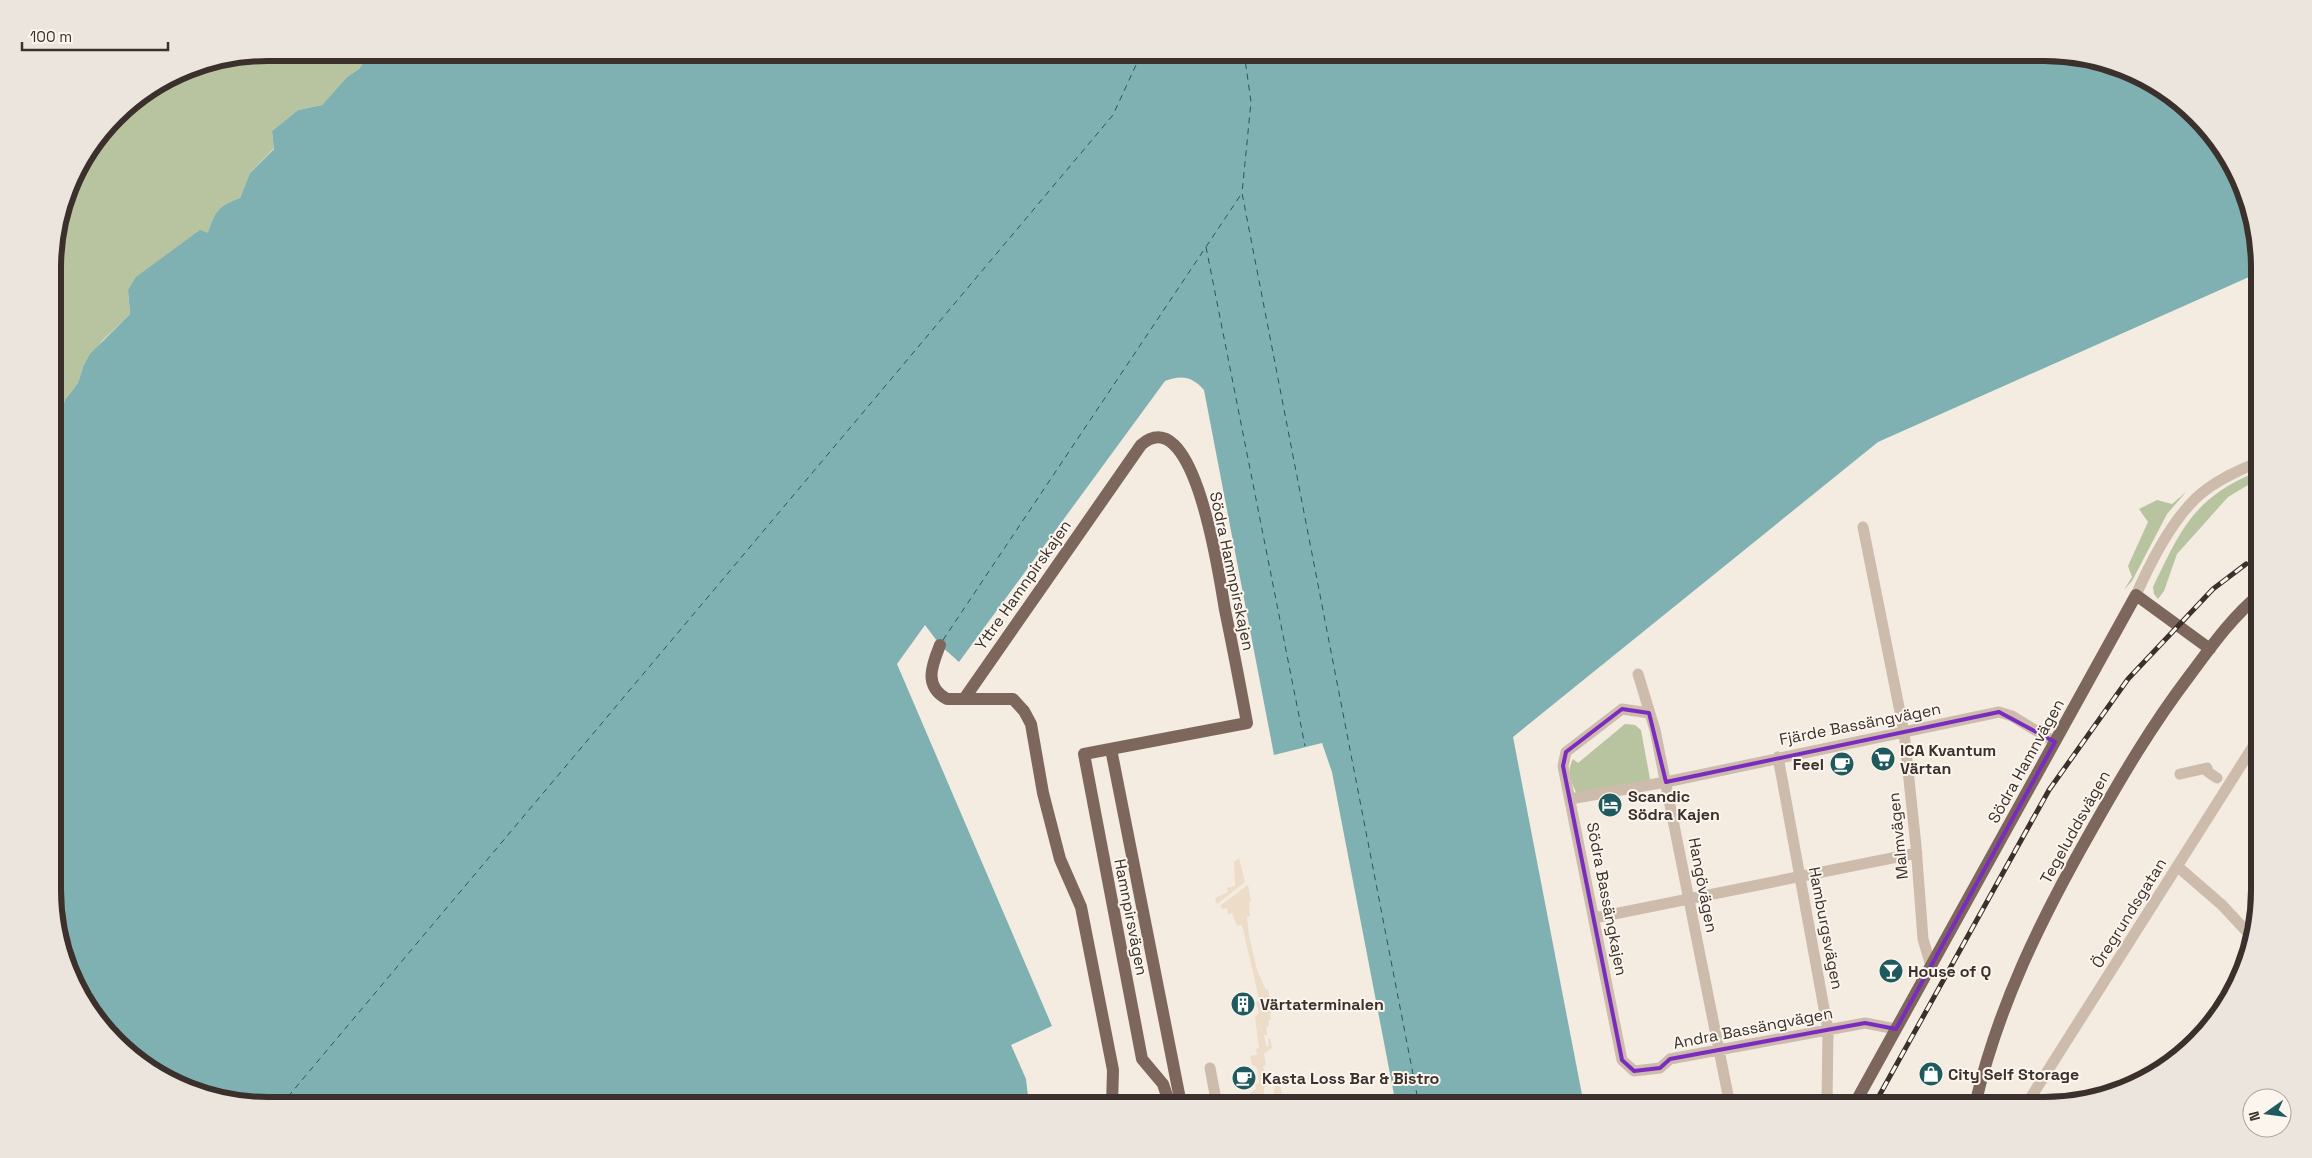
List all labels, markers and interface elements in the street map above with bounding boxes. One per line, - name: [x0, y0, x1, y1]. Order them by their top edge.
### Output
- scale bar: [22, 20, 169, 52]
- text: 100 m: [30, 27, 72, 46]
- street label: Södra Hamnpirskajen: [1205, 490, 1259, 652]
- street label: Yttre Hamnpirskajen: [970, 516, 1076, 654]
- street label: Södra Hamnvägen: [1983, 695, 2069, 827]
- street label: Fjärde Bassängvägen: [1777, 698, 1943, 750]
- place label: ICA Kvantum Värtan: [1900, 740, 1996, 779]
- supermarket icon: ICA Kvantum Värtan: [1870, 746, 1896, 772]
- cafe icon: Feel: [1829, 751, 1855, 777]
- place label: Feel: [1793, 754, 1824, 775]
- street label: Tegeluddsvägen: [2035, 767, 2115, 887]
- place label: Scandic Södra Kajen: [1628, 786, 1720, 825]
- street label: Malmvägen: [1883, 791, 1913, 881]
- hotel icon: Scandic Södra Kajen: [1597, 792, 1623, 818]
- street label: Södra Bassängkajen: [1582, 821, 1632, 977]
- street label: Hangövägen: [1684, 836, 1722, 934]
- street label: Öregrundsgatan: [2087, 854, 2171, 972]
- street label: Hamnpirsvägen: [1109, 857, 1153, 977]
- street label: Hamburgsvägen: [1804, 865, 1848, 991]
- bar icon: House of Q: [1878, 958, 1904, 984]
- place label: House of Q: [1908, 961, 1991, 982]
- building icon: Värtaterminalen: [1230, 991, 1256, 1017]
- place label: Värtaterminalen: [1260, 994, 1384, 1015]
- street label: Andra Bassängvägen: [1672, 1002, 1834, 1054]
- shop icon: City Self Storage: [1918, 1061, 1944, 1087]
- place label: City Self Storage: [1948, 1064, 2079, 1085]
- cafe icon: Kasta Loss Bar & Bistro: [1231, 1065, 1257, 1091]
- place label: Kasta Loss Bar & Bistro: [1262, 1068, 1440, 1089]
- north arrow: [2242, 1088, 2292, 1138]
- text: N: [2245, 1109, 2264, 1123]

